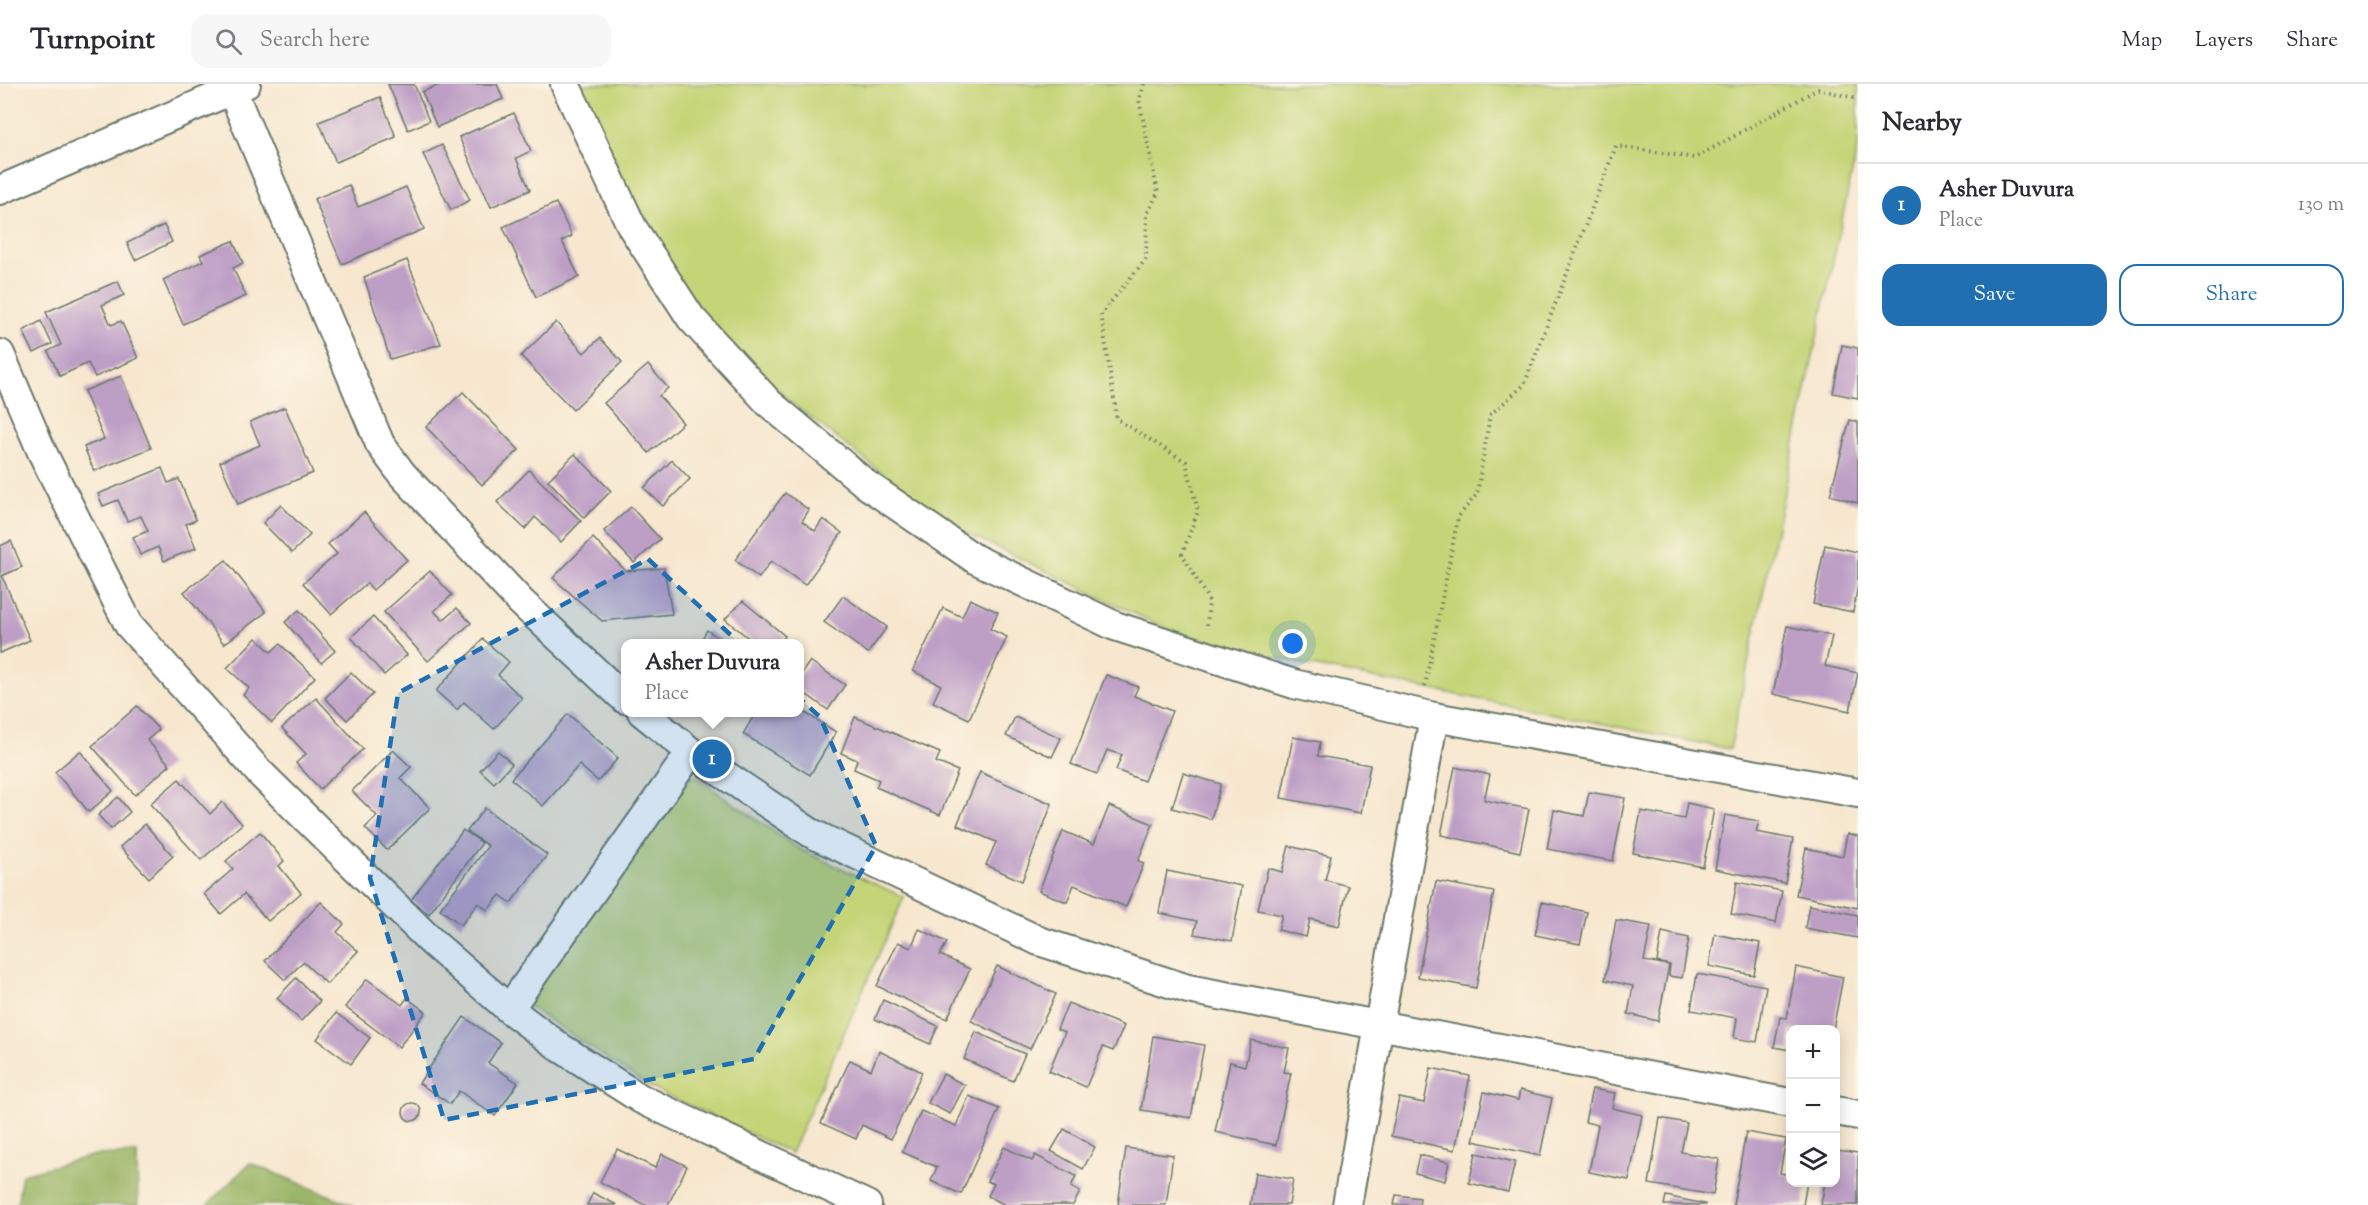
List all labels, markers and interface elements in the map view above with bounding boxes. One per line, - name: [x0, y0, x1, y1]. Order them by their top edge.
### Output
- search box: [191, 14, 611, 68]
- text: Turnpoint: [30, 21, 155, 61]
- icon: search: [212, 25, 245, 58]
- text: Search here: [260, 25, 370, 57]
- text: Map: [2122, 26, 2162, 56]
- text: Layers: [2195, 26, 2253, 56]
- text: Share: [2286, 26, 2338, 56]
- text: Nearby: [1882, 105, 1962, 142]
- text: Asher Duvura: [1939, 175, 2074, 207]
- text: 1: [1898, 191, 1905, 220]
- text: 130 m: [2298, 191, 2344, 220]
- text: Place: [1939, 207, 1983, 236]
- button: Save: [1882, 264, 2107, 326]
- button: Share: [2119, 264, 2344, 326]
- your location: [1278, 629, 1307, 658]
- popup: [621, 639, 804, 717]
- text: Asher Duvura: [645, 648, 780, 680]
- text: Place: [645, 680, 689, 709]
- pin: 1: [692, 736, 732, 782]
- map controls: [1786, 1025, 1840, 1187]
- button: +: [1786, 1025, 1840, 1079]
- button: −: [1786, 1079, 1840, 1133]
- button: layers: [1786, 1133, 1840, 1187]

